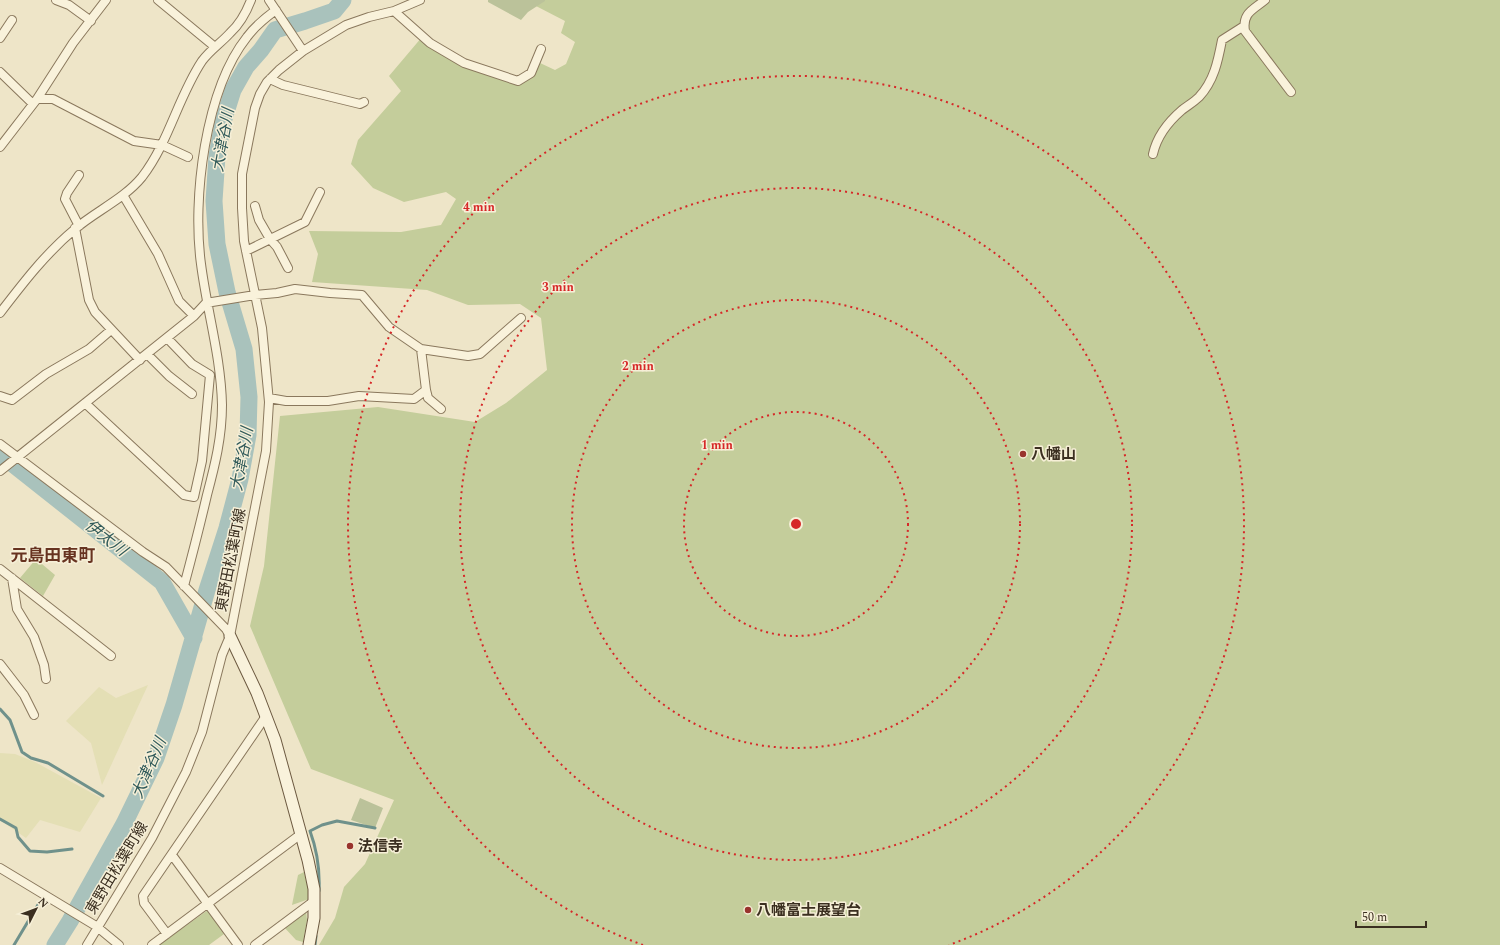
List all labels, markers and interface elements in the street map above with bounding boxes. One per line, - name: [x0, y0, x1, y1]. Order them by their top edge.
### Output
- water label: 大津谷川: [206, 104, 241, 174]
- text: 4 min: [463, 198, 496, 217]
- text: 3 min: [542, 278, 575, 297]
- text: 2 min: [622, 357, 655, 376]
- water label: 大津谷川: [225, 423, 260, 493]
- text: 1 min: [701, 436, 734, 455]
- place label: 八幡山: [1031, 443, 1076, 466]
- marker: 八幡山: [1018, 449, 1028, 459]
- street label: 東野田松葉町線: [210, 506, 252, 614]
- water label: 伊太川: [80, 514, 134, 563]
- centre of rings: [789, 517, 803, 531]
- district label: 元島田東町: [11, 543, 96, 569]
- water label: 大津谷川: [125, 732, 173, 802]
- street label: 東野田松葉町線: [80, 817, 154, 919]
- place label: 法信寺: [358, 835, 403, 858]
- marker: 法信寺: [345, 841, 355, 851]
- north arrow: [16, 889, 56, 929]
- text: N: [34, 894, 52, 912]
- place label: 八幡富士展望台: [756, 899, 861, 922]
- scale bar: [1356, 903, 1426, 929]
- marker: 八幡富士展望台: [743, 905, 753, 915]
- text: 50 m: [1362, 908, 1387, 927]

